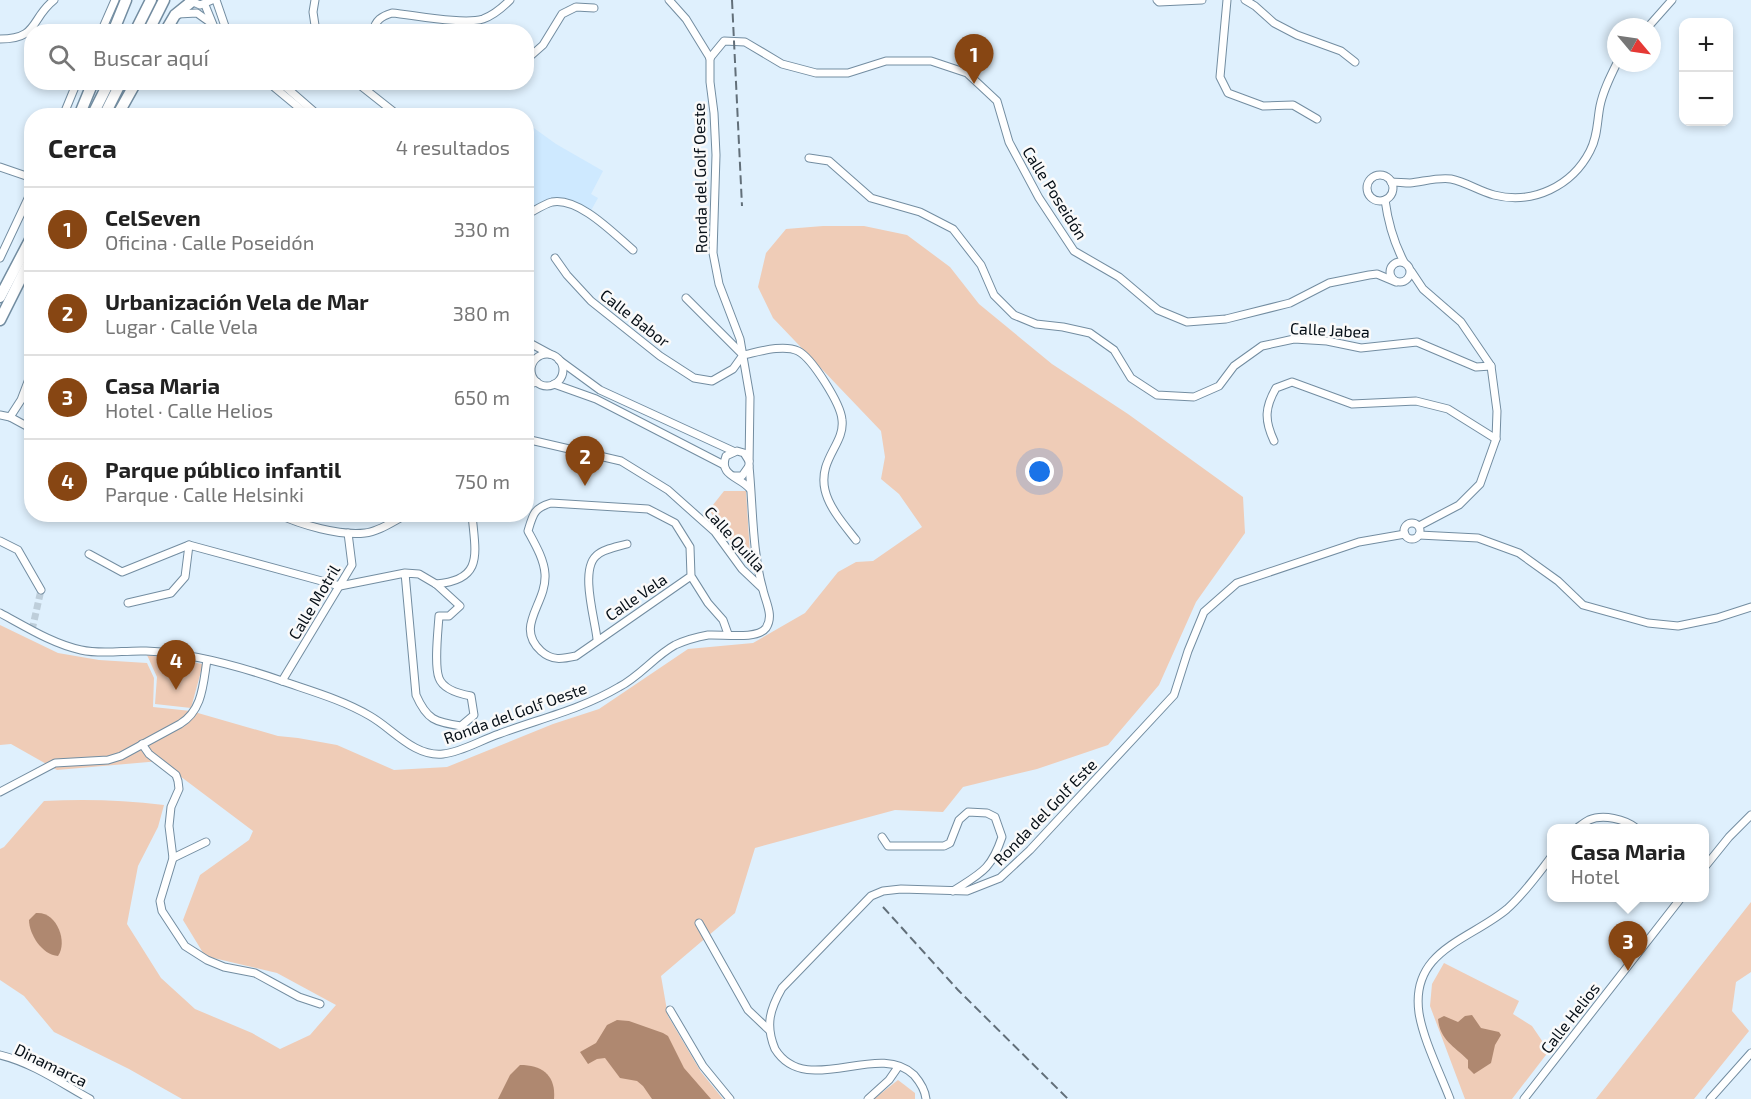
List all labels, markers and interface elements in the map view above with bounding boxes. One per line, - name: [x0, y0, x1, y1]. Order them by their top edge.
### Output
- north arrow: [1607, 18, 1661, 72]
- map controls: [1679, 18, 1733, 126]
- button: +: [1679, 18, 1733, 72]
- search box: [24, 24, 534, 90]
- pin: 1: [954, 34, 994, 84]
- icon: search: [45, 41, 78, 74]
- text: Buscar aquí: [93, 44, 209, 70]
- button: −: [1679, 72, 1733, 126]
- street label: Ronda del Golf Oeste: [689, 103, 710, 253]
- text: Cerca: [48, 132, 117, 163]
- text: 4 resultados: [396, 135, 510, 159]
- street label: Calle Poseidón: [1019, 143, 1092, 243]
- text: CelSeven: [105, 204, 201, 230]
- text: 1: [63, 217, 72, 241]
- text: 330 m: [454, 217, 510, 241]
- text: Oficina · Calle Poseidón: [105, 230, 314, 254]
- street label: Calle Babor: [597, 285, 674, 351]
- text: Urbanización Vela de Mar: [105, 288, 369, 314]
- text: 2: [62, 301, 73, 325]
- text: 380 m: [453, 301, 510, 325]
- text: Lugar · Calle Vela: [105, 314, 258, 338]
- street label: Calle Jabea: [1290, 318, 1370, 341]
- text: Casa Maria: [105, 372, 220, 398]
- text: 3: [62, 385, 73, 409]
- text: 650 m: [454, 385, 510, 409]
- text: Hotel · Calle Helios: [105, 398, 273, 422]
- pin: 2: [566, 436, 604, 486]
- text: Parque público infantil: [105, 456, 341, 482]
- your location: [1025, 457, 1054, 486]
- text: 4: [61, 469, 74, 493]
- text: 750 m: [455, 469, 510, 493]
- text: Parque · Calle Helsinki: [105, 482, 304, 506]
- street label: Calle Quilla: [700, 502, 770, 576]
- street label: Calle Motril: [284, 561, 343, 643]
- street label: Calle Vela: [601, 569, 670, 624]
- pin: 4: [156, 640, 195, 690]
- street label: Ronda del Golf Oeste: [441, 678, 589, 747]
- street label: Ronda del Golf Este: [989, 755, 1100, 869]
- popup: [1547, 824, 1709, 902]
- text: Casa Maria: [1570, 838, 1686, 864]
- text: Hotel: [1570, 864, 1619, 888]
- pin: 3: [1608, 922, 1648, 971]
- street label: Calle Helios: [1536, 978, 1603, 1057]
- street label: Dinamarca: [12, 1039, 91, 1090]

